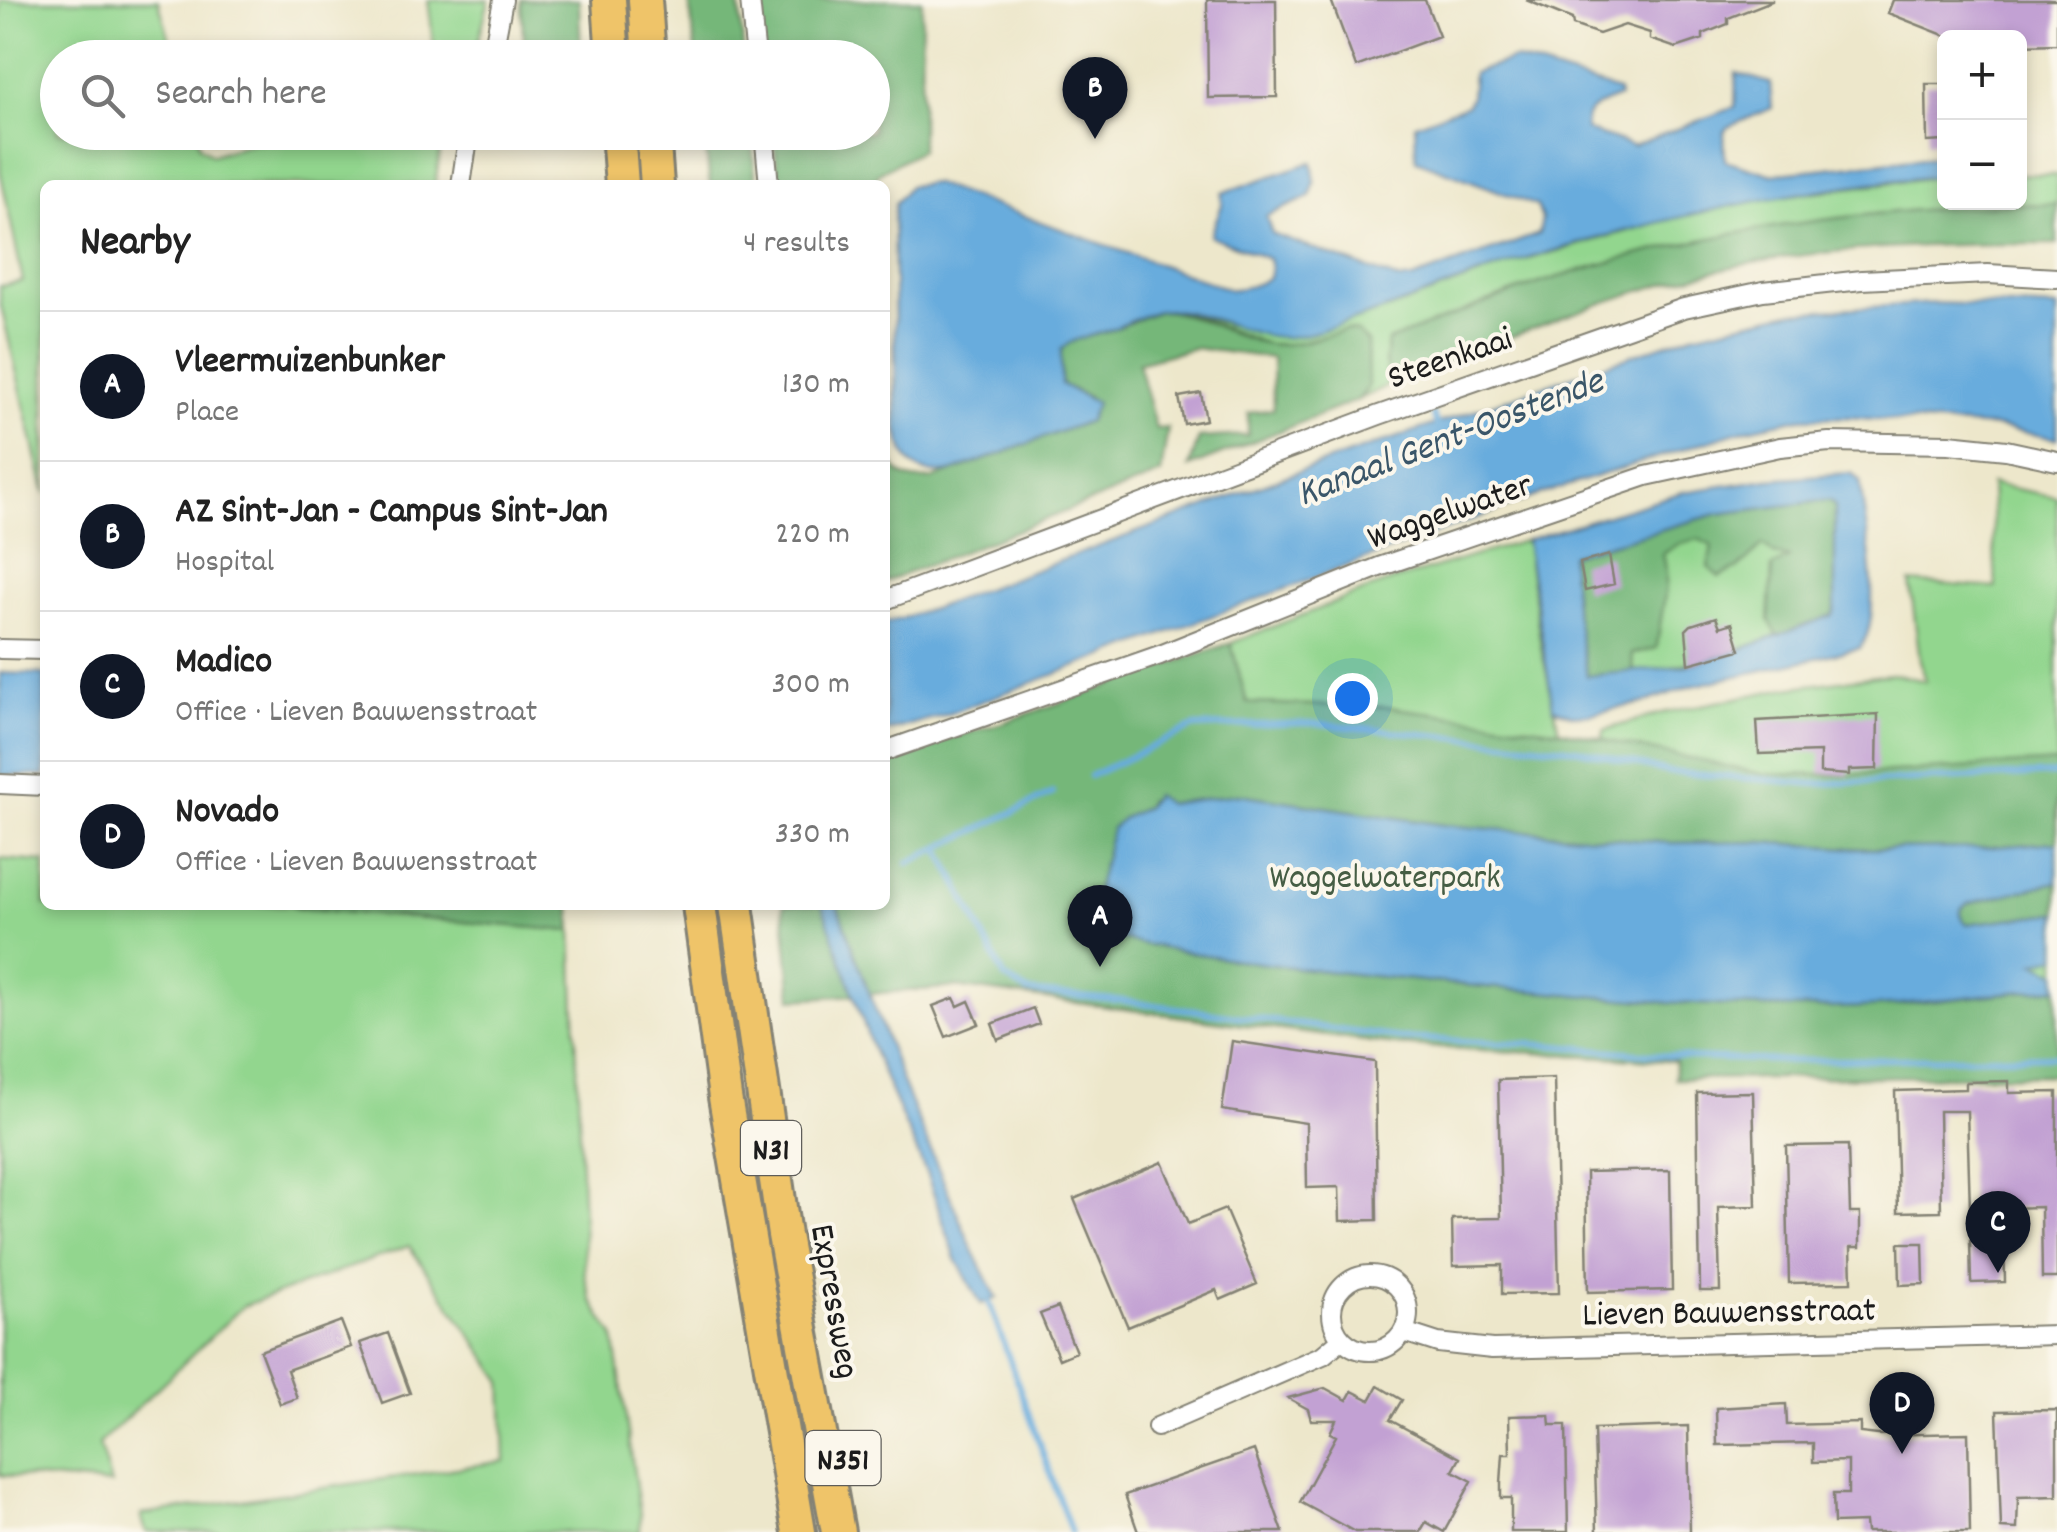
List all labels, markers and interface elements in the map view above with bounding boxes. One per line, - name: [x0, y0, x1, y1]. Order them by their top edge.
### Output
- map controls: [1937, 30, 2027, 210]
- button: +: [1937, 30, 2027, 120]
- search box: [40, 40, 890, 150]
- pin: B: [1062, 56, 1128, 139]
- icon: search: [75, 68, 130, 123]
- text: Search here: [155, 68, 327, 123]
- button: −: [1937, 120, 2027, 210]
- text: Nearby: [80, 215, 190, 275]
- text: 4 results: [743, 222, 850, 268]
- street label: Steenkaai: [1382, 316, 1520, 405]
- text: Vleermuizenbunker: [175, 336, 445, 391]
- water label: Kanaal Gent-Oostende: [1290, 356, 1614, 524]
- text: A: [104, 363, 121, 409]
- text: 130 m: [782, 363, 850, 409]
- text: Place: [175, 391, 239, 437]
- street label: Waggelwater: [1362, 462, 1540, 565]
- text: AZ Sint-Jan - Campus Sint-Jan: [175, 486, 608, 541]
- text: B: [105, 513, 120, 559]
- text: 220 m: [775, 513, 850, 559]
- text: Hospital: [175, 541, 274, 587]
- text: Madico: [175, 636, 272, 691]
- text: C: [105, 663, 120, 709]
- text: 300 m: [772, 663, 850, 709]
- your location: [1327, 673, 1378, 724]
- text: Office · Lieven Bauwensstraat: [175, 691, 537, 737]
- text: Novado: [175, 786, 279, 841]
- text: D: [104, 813, 121, 859]
- text: 330 m: [775, 813, 850, 859]
- text: Office · Lieven Bauwensstraat: [175, 841, 537, 887]
- park label: Waggelwaterpark: [1269, 855, 1501, 905]
- pin: A: [1068, 884, 1132, 967]
- road number: N31: [741, 1121, 801, 1175]
- pin: C: [1966, 1190, 2030, 1273]
- street label: Expressweg: [794, 1221, 870, 1383]
- street label: Lieven Bauwensstraat: [1582, 1287, 1876, 1343]
- pin: D: [1870, 1372, 1934, 1454]
- road number: N351: [806, 1431, 880, 1485]

